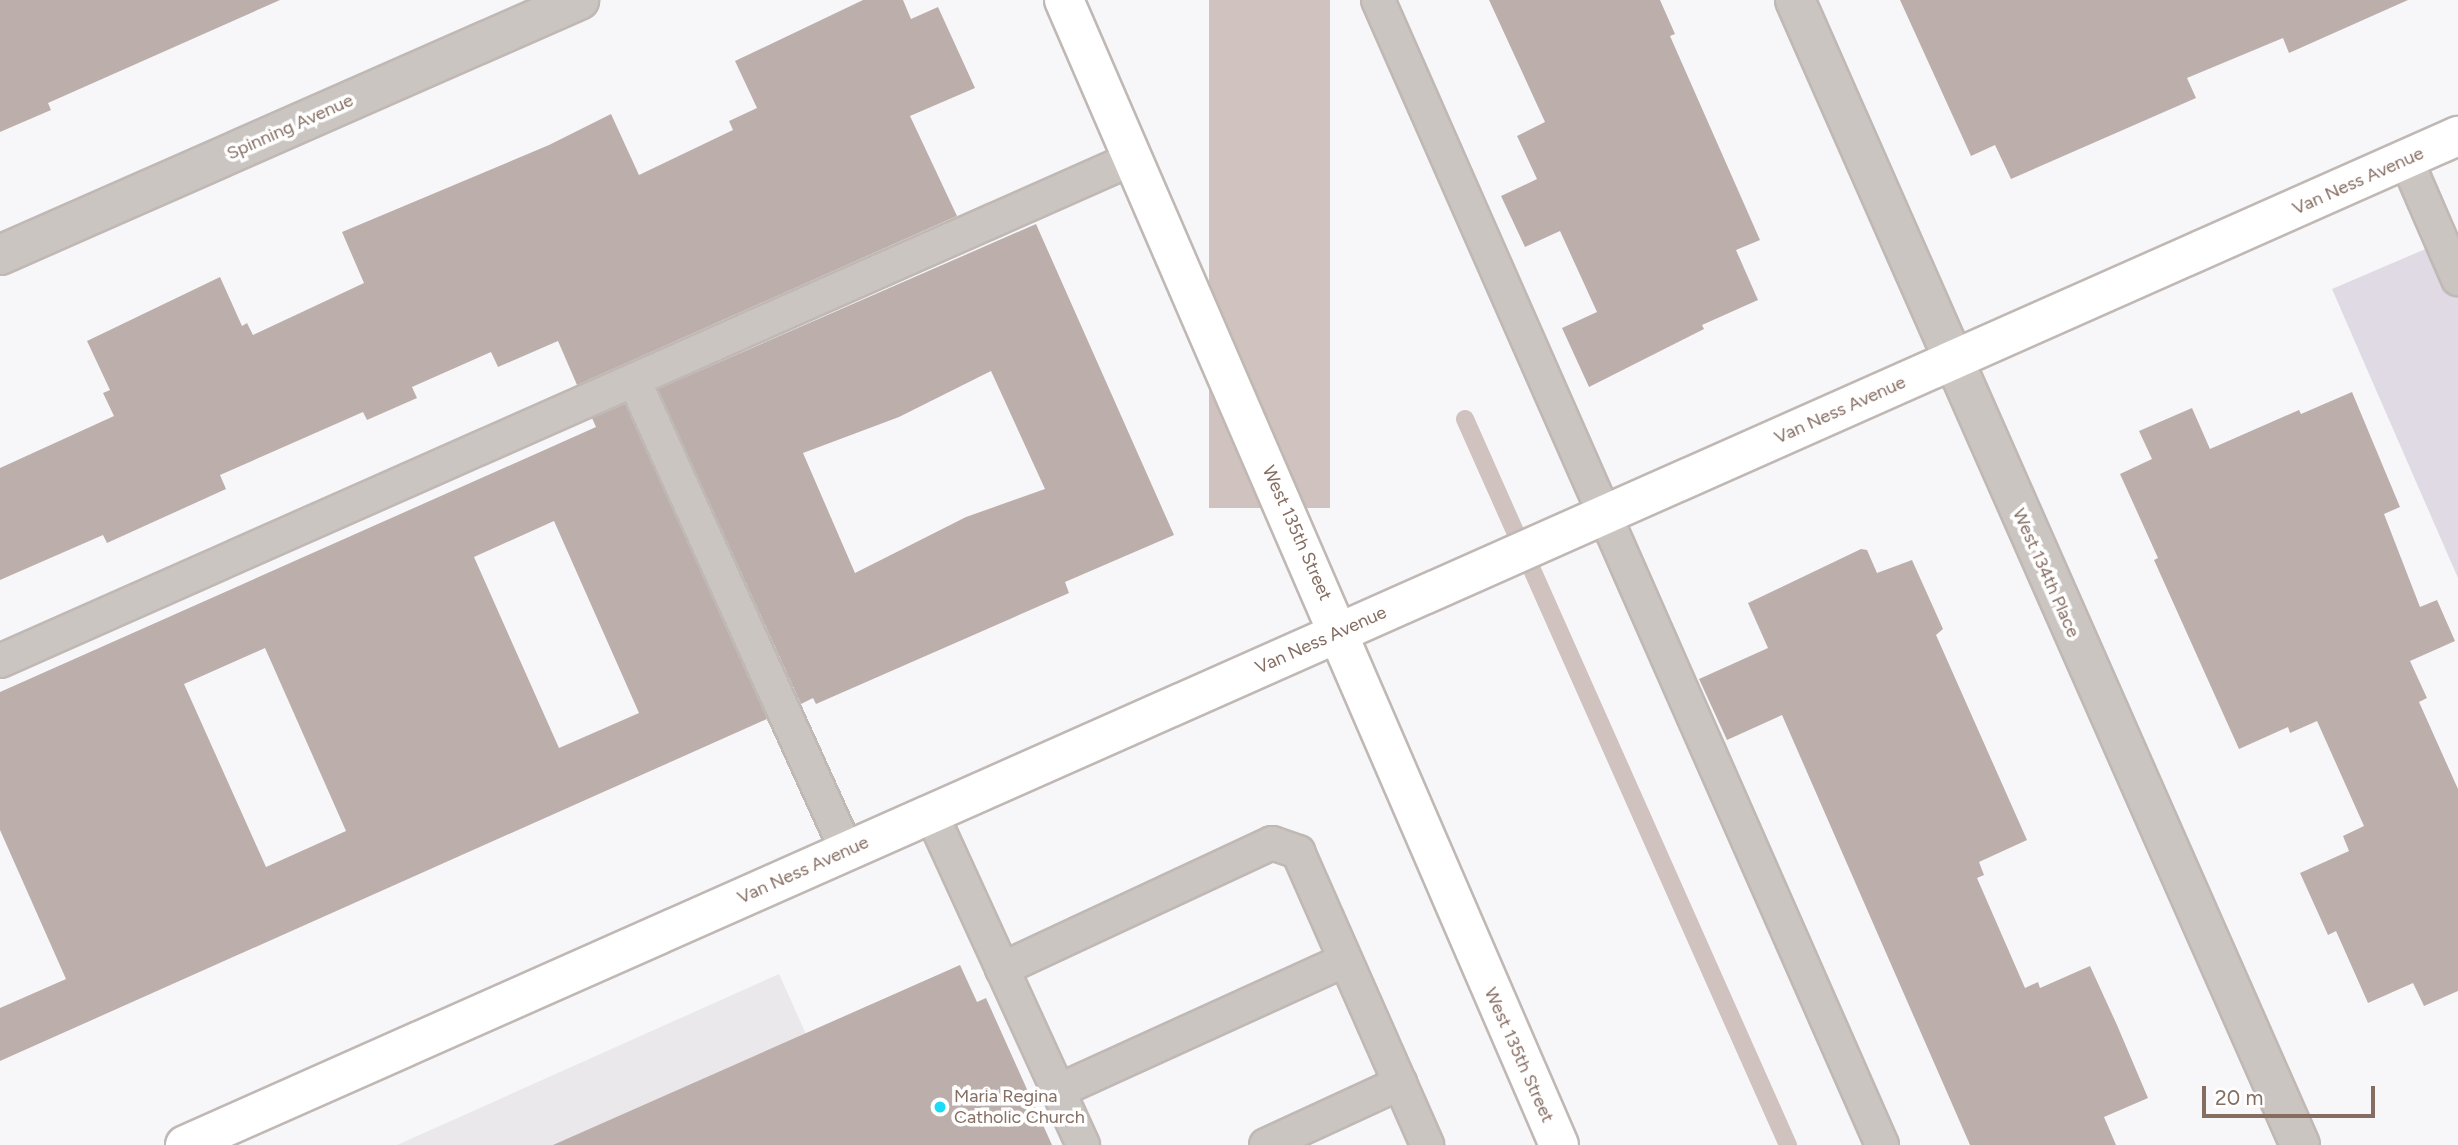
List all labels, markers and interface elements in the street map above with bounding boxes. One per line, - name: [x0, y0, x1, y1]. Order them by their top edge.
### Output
- street label: Spinning Avenue: [223, 89, 357, 165]
- street label: Van Ness Avenue: [2289, 142, 2427, 220]
- street label: Van Ness Avenue: [1771, 371, 1909, 449]
- street label: West 135th Street: [1258, 462, 1336, 604]
- street label: West 134th Place: [2008, 505, 2084, 641]
- street label: Van Ness Avenue: [1252, 601, 1390, 679]
- street label: Van Ness Avenue: [734, 831, 872, 909]
- street label: West 135th Street: [1480, 984, 1558, 1126]
- scale bar: [2206, 1072, 2379, 1116]
- text: 20 m: [2215, 1085, 2263, 1110]
- place label: Maria Regina Catholic Church: [954, 1086, 1085, 1128]
- marker: Maria Regina Catholic Church: [932, 1099, 948, 1115]

